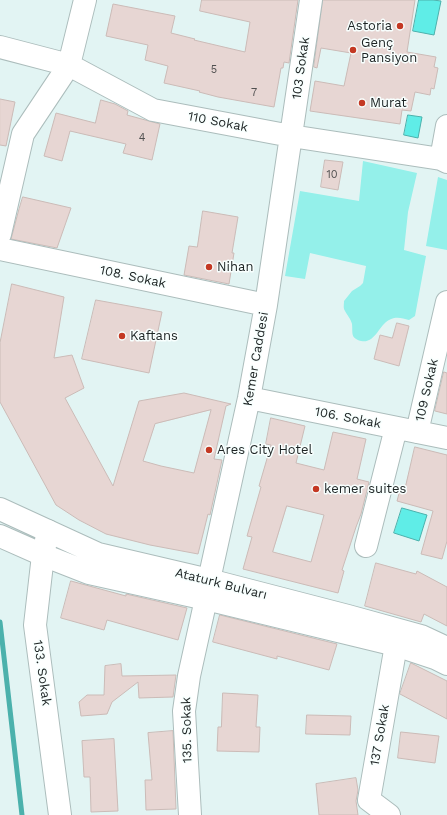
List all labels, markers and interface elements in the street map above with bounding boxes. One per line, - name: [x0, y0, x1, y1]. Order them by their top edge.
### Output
- place label: Astoria: [347, 18, 392, 34]
- marker: Astoria: [395, 21, 405, 31]
- place label: Genç Pansiyon: [361, 35, 417, 66]
- street label: 103 Sokak: [289, 36, 313, 100]
- marker: Genç Pansiyon: [348, 45, 358, 55]
- house number: 5: [211, 63, 217, 77]
- house number: 7: [251, 86, 257, 100]
- place label: Murat: [370, 95, 407, 111]
- marker: Murat: [357, 98, 367, 108]
- street label: 110 Sokak: [187, 109, 249, 135]
- house number: 4: [139, 131, 145, 145]
- house number: 10: [326, 168, 338, 182]
- place label: Nihan: [217, 259, 253, 275]
- street label: 108. Sokak: [99, 262, 167, 292]
- marker: Nihan: [204, 262, 214, 272]
- street label: Kemer Caddesi: [240, 311, 272, 407]
- place label: Kaftans: [130, 328, 178, 344]
- marker: Kaftans: [117, 331, 127, 341]
- street label: 109 Sokak: [412, 357, 442, 423]
- street label: 106. Sokak: [314, 404, 382, 432]
- place label: Ares City Hotel: [217, 442, 312, 458]
- marker: Ares City Hotel: [204, 445, 214, 455]
- place label: kemer suites: [324, 481, 406, 497]
- marker: kemer suites: [311, 484, 321, 494]
- street label: Ataturk Bulvarı: [173, 565, 269, 603]
- street label: 133. Sokak: [30, 639, 54, 707]
- street label: 135. Sokak: [179, 697, 195, 763]
- street label: 137 Sokak: [367, 703, 393, 767]

